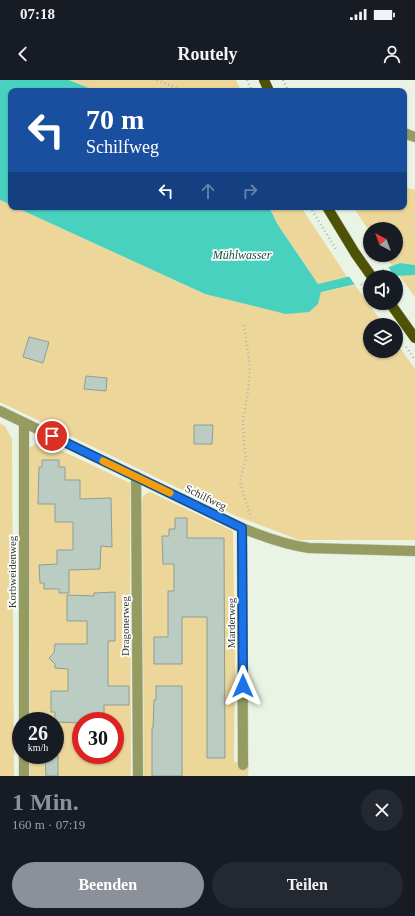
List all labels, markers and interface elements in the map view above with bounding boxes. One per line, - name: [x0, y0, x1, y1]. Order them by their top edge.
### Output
- text: 07:18: [20, 6, 55, 22]
- icon: back: [12, 43, 34, 65]
- icon: person: [381, 43, 403, 65]
- text: Routely: [178, 44, 238, 64]
- icon: left: [20, 104, 72, 156]
- text: 70 m: [86, 104, 144, 135]
- text: Schilfweg: [86, 137, 159, 157]
- icon: left: [155, 180, 177, 202]
- icon: ahead: [197, 180, 219, 202]
- icon: right: [239, 180, 261, 202]
- north arrow: [363, 222, 403, 262]
- map controls: [363, 222, 403, 358]
- water label: Mühlwasser: [212, 248, 272, 262]
- button: sound: [363, 270, 403, 310]
- button: layers: [363, 318, 403, 358]
- pin: [35, 419, 69, 453]
- icon: arrive: [41, 425, 63, 447]
- street label: Schilfweg: [183, 482, 229, 512]
- street label: Korbweidenweg: [6, 535, 18, 608]
- street label: Dragonerweg: [119, 596, 131, 656]
- street label: Marderweg: [225, 597, 237, 648]
- position arrow: [222, 665, 264, 707]
- speed limit sign: 30: [72, 712, 124, 764]
- text: 26: [28, 722, 48, 744]
- text: km/h: [28, 742, 48, 753]
- text: 1 Min.: [12, 789, 79, 815]
- button: close: [361, 789, 403, 831]
- text: 160 m · 07:19: [12, 817, 85, 832]
- button: Beenden: [12, 862, 204, 908]
- button: Teilen: [212, 862, 403, 908]

